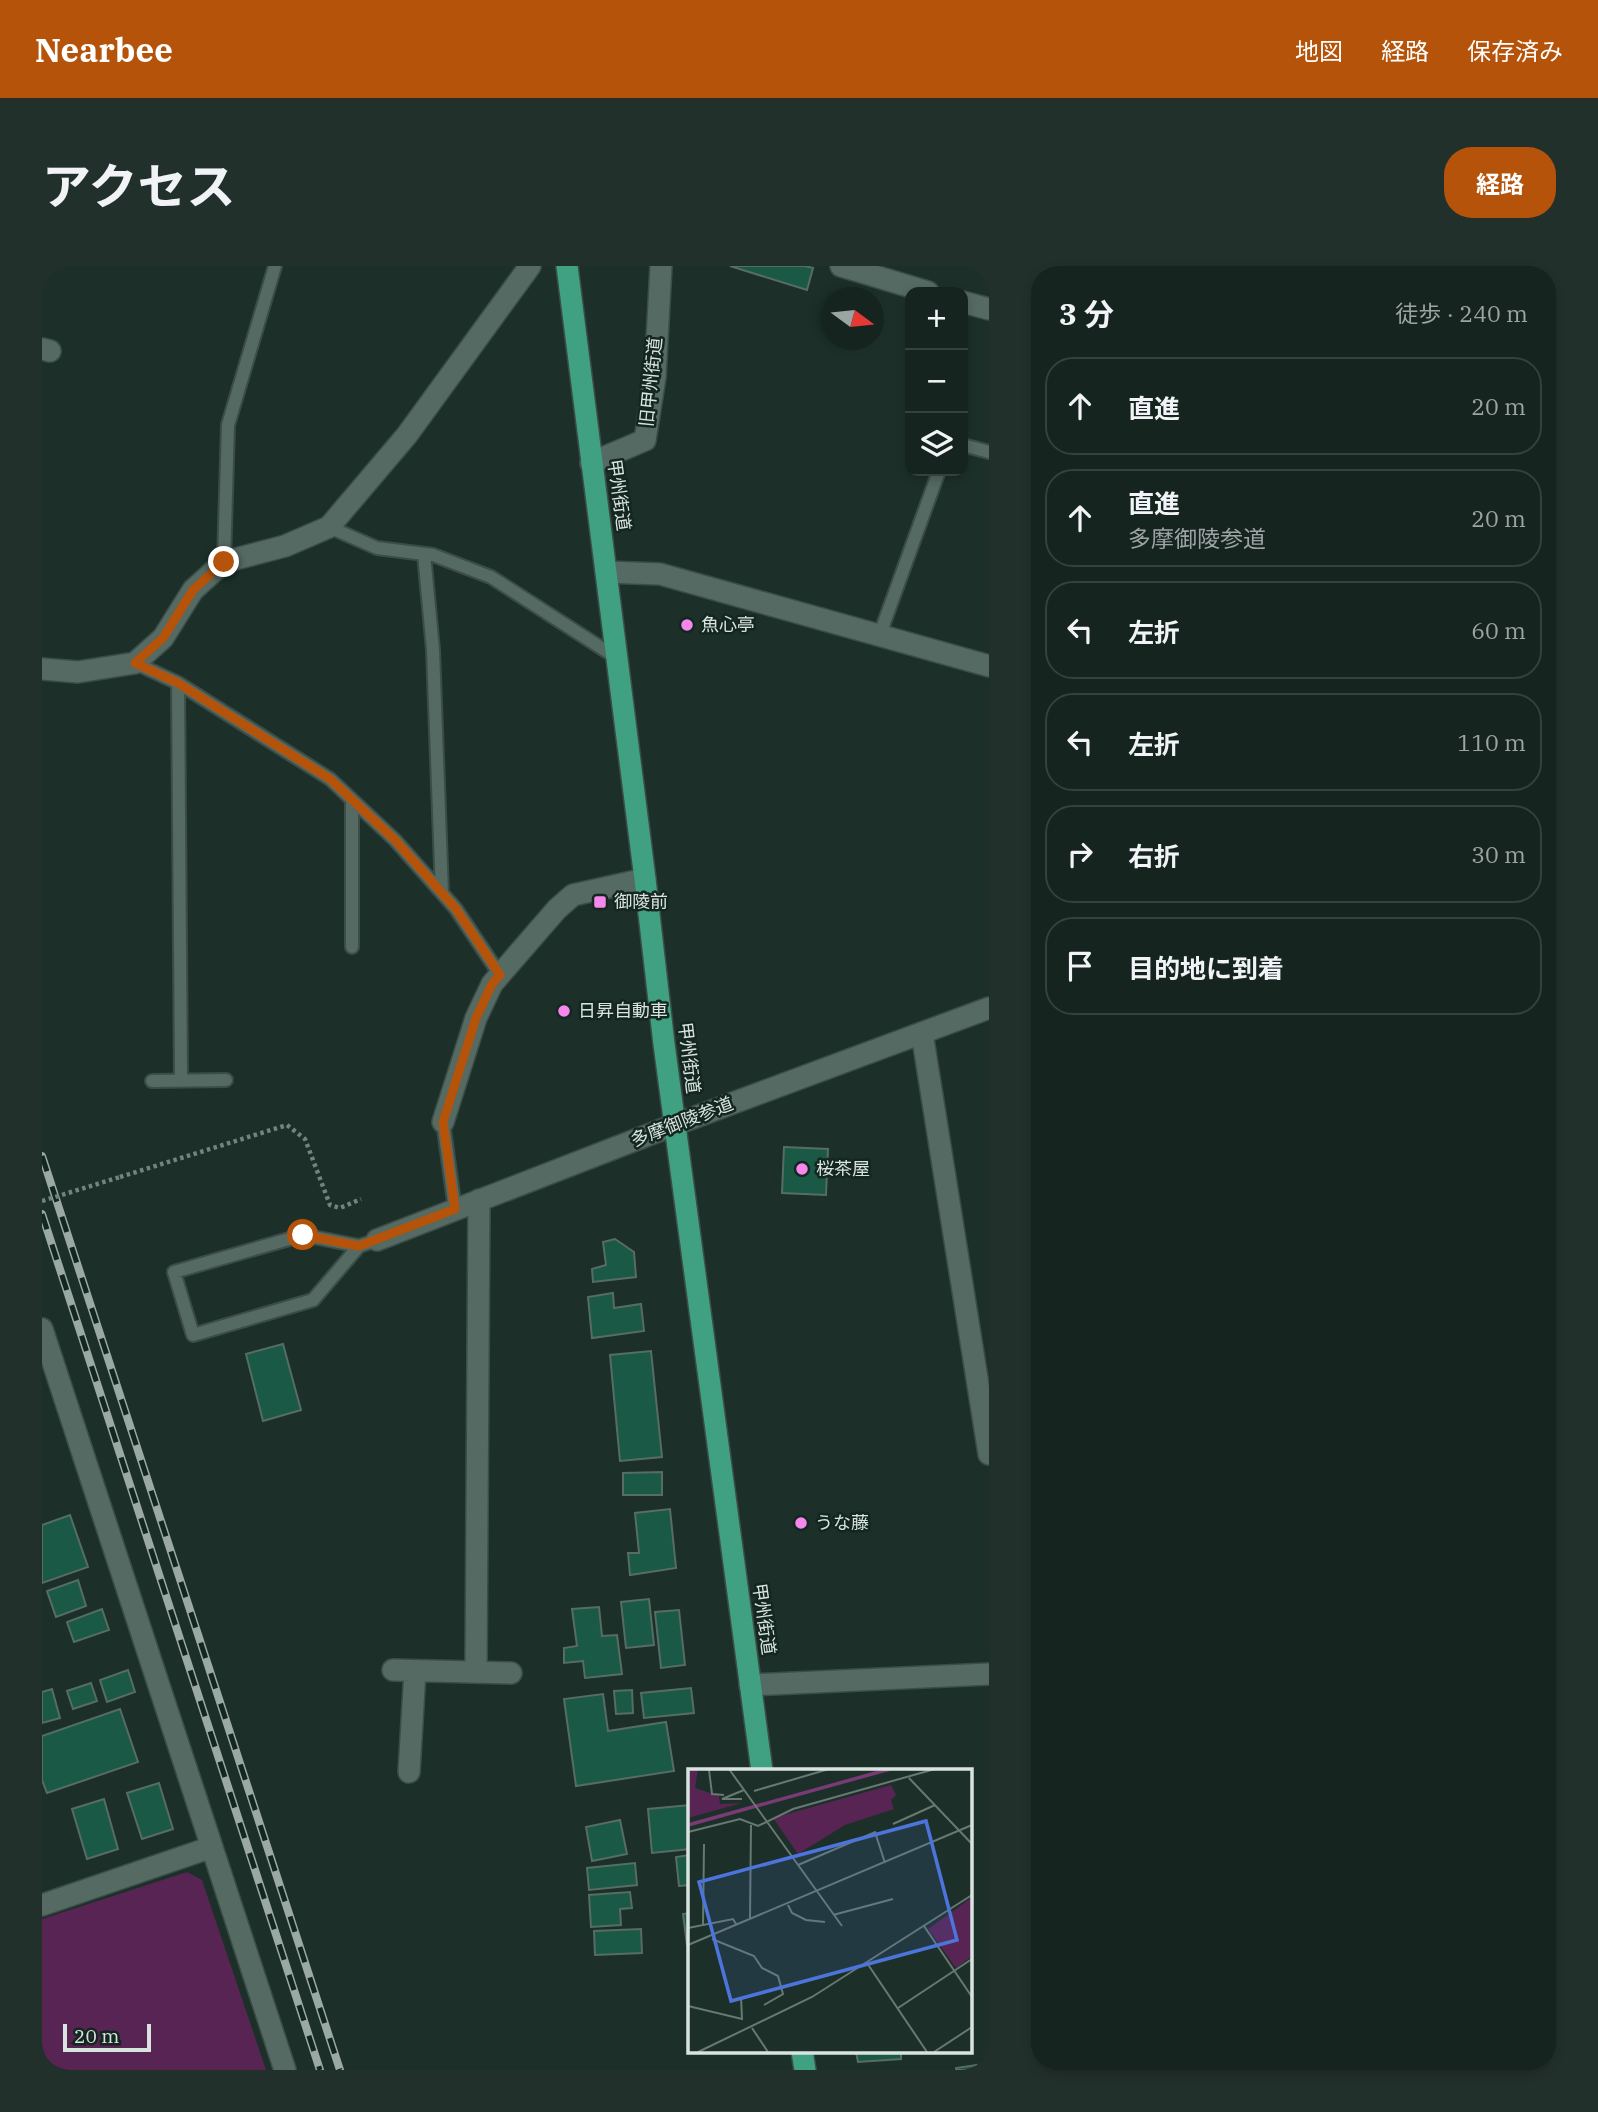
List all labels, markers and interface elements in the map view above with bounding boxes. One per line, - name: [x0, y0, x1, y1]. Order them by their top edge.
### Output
- text: Nearbee: [35, 28, 173, 71]
- text: 地図: [1295, 35, 1343, 67]
- text: 経路: [1381, 35, 1429, 67]
- text: 保存済み: [1467, 35, 1563, 67]
- button: 経路: [1444, 147, 1556, 218]
- text: アクセス: [42, 154, 236, 217]
- north arrow: [821, 287, 884, 350]
- map controls: [905, 287, 968, 476]
- button: +: [905, 287, 968, 350]
- text: 3 分: [1059, 294, 1114, 333]
- text: 徒歩 · 240 m: [1395, 298, 1528, 328]
- street label: 旧甲州街道: [634, 336, 667, 428]
- button: −: [905, 350, 968, 413]
- icon: ahead: [1061, 387, 1099, 425]
- text: 直進: [1128, 391, 1180, 425]
- text: 20 m: [1471, 391, 1526, 421]
- button: layers: [905, 413, 968, 476]
- street label: 甲州街道: [603, 458, 636, 532]
- text: 直進: [1128, 486, 1180, 520]
- icon: ahead: [1061, 499, 1099, 537]
- text: 20 m: [1471, 503, 1526, 533]
- text: 多摩御陵参道: [1128, 523, 1266, 553]
- route end: [208, 546, 239, 577]
- icon: left: [1061, 611, 1099, 649]
- place label: 魚心亭: [701, 613, 755, 636]
- text: 左折: [1128, 615, 1180, 649]
- text: 60 m: [1471, 615, 1526, 645]
- marker: 魚心亭: [679, 617, 695, 633]
- icon: left: [1061, 723, 1099, 761]
- text: 左折: [1128, 727, 1180, 761]
- text: 110 m: [1457, 727, 1526, 757]
- icon: right: [1061, 835, 1099, 873]
- text: 右折: [1128, 839, 1180, 873]
- text: 30 m: [1471, 839, 1526, 869]
- place label: 御陵前: [614, 890, 668, 913]
- marker: 御陵前: [592, 894, 608, 910]
- icon: arrive: [1061, 947, 1099, 985]
- text: 目的地に到着: [1128, 951, 1284, 985]
- place label: 日昇自動車: [578, 999, 668, 1022]
- marker: 日昇自動車: [556, 1003, 572, 1019]
- street label: 甲州街道: [674, 1021, 705, 1095]
- street label: 多摩御陵参道: [627, 1091, 736, 1152]
- place label: 桜茶屋: [816, 1157, 870, 1180]
- marker: 桜茶屋: [794, 1161, 810, 1177]
- route start: [287, 1219, 318, 1250]
- place label: うな藤: [815, 1511, 869, 1534]
- marker: うな藤: [793, 1515, 809, 1531]
- street label: 甲州街道: [748, 1582, 781, 1656]
- inset map: [688, 1769, 972, 2052]
- scale bar: [63, 2021, 150, 2053]
- text: 20 m: [74, 2024, 119, 2048]

